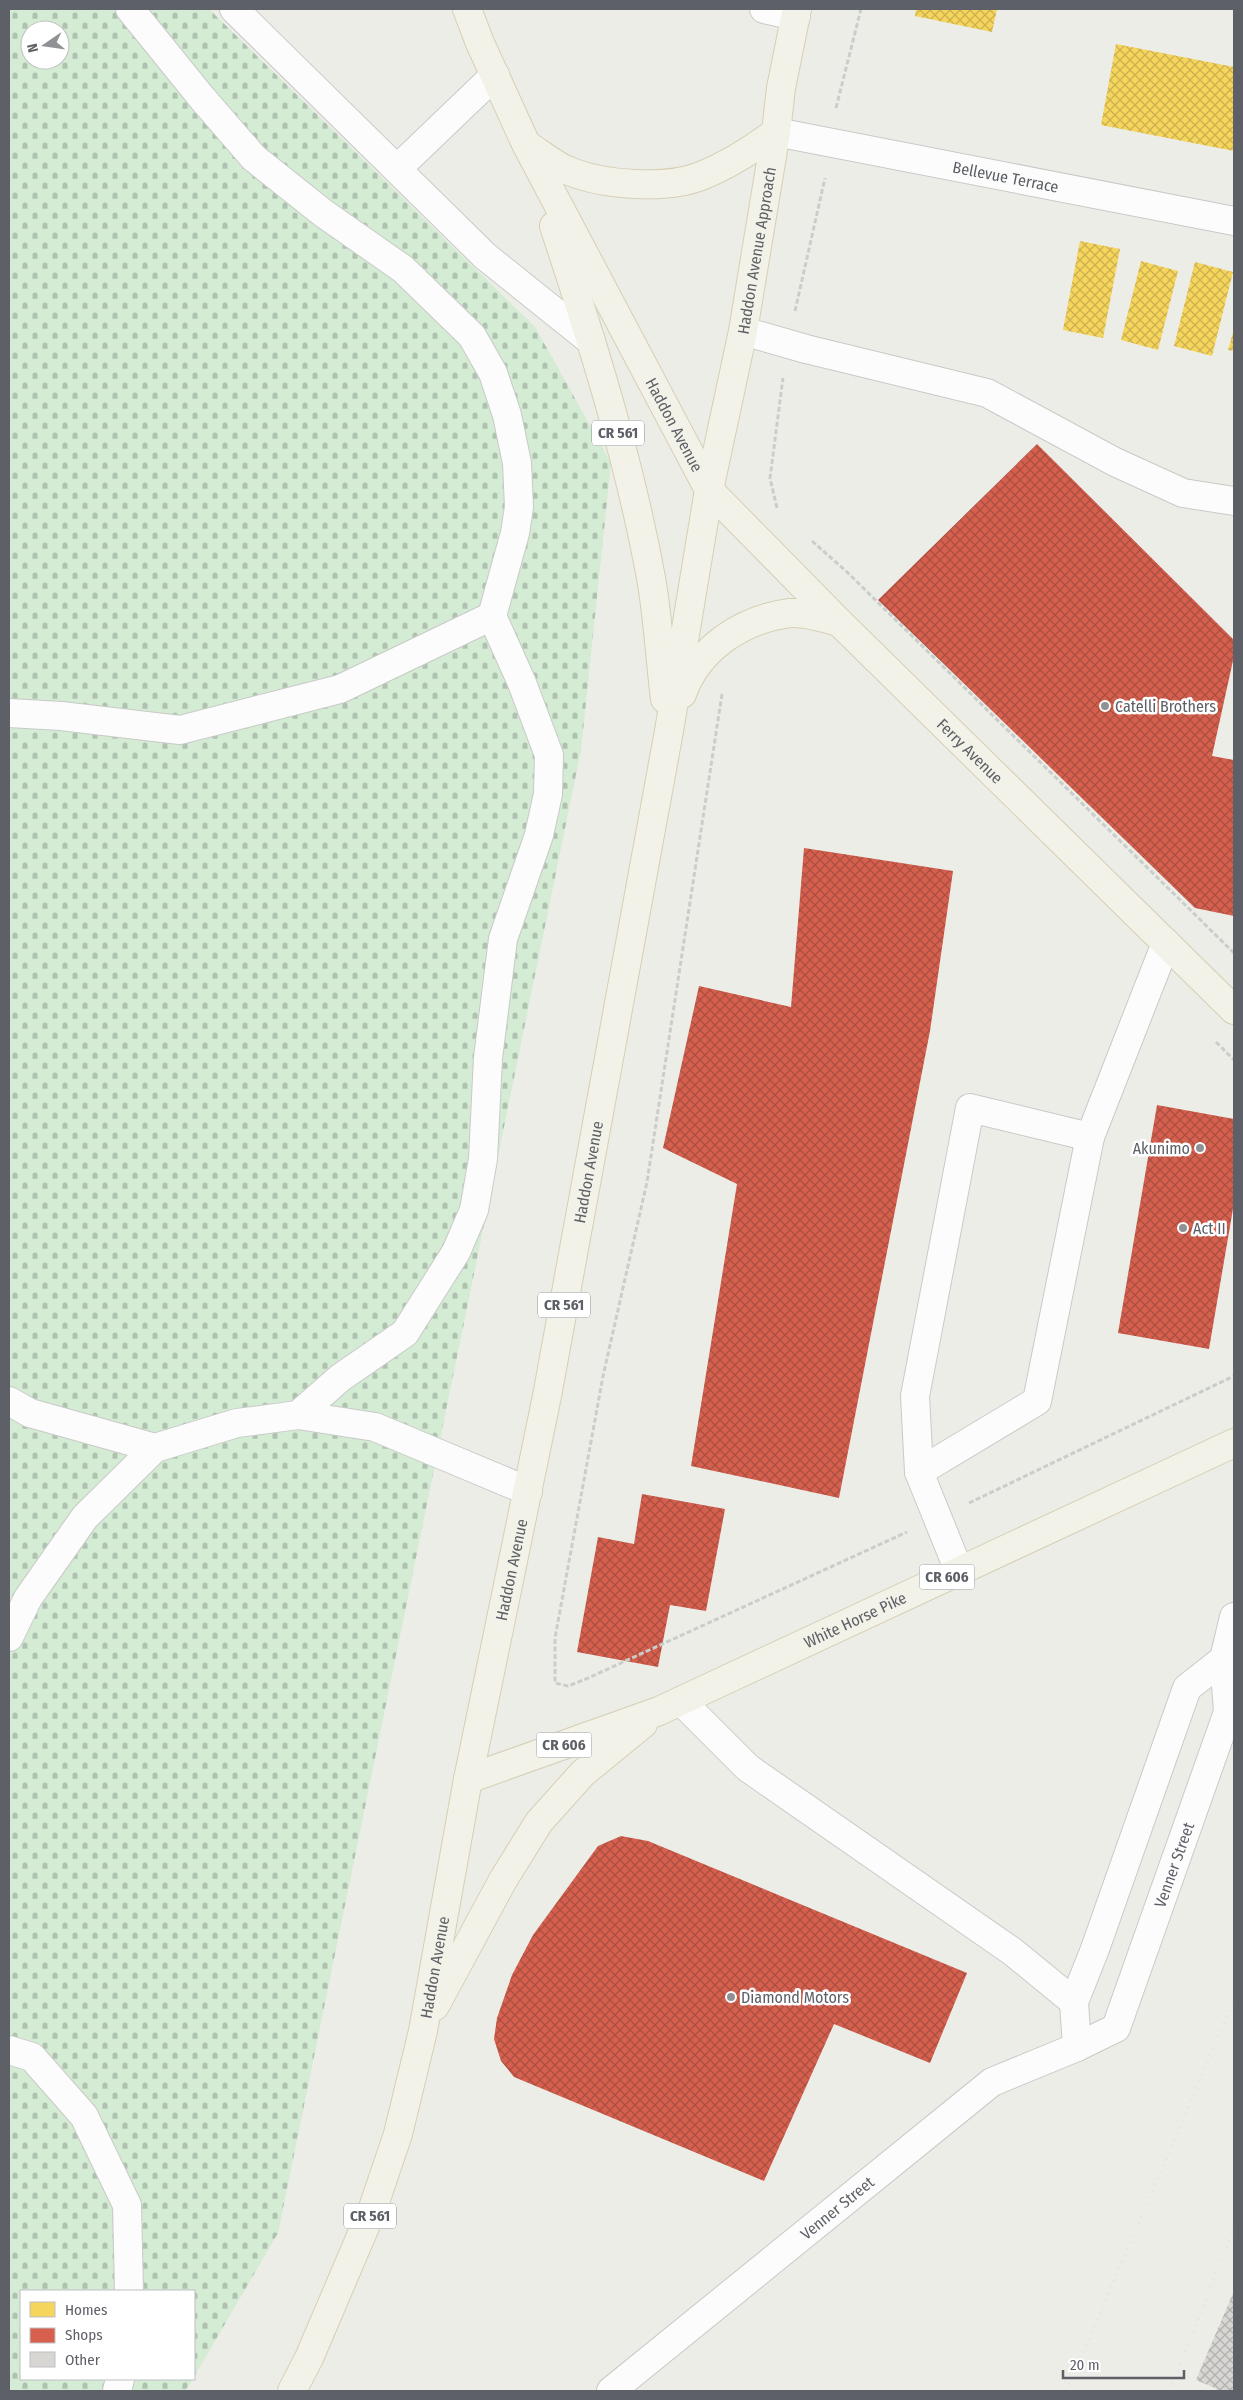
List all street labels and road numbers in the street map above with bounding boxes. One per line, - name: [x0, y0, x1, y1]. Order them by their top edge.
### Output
- street label: Bellevue Terrace: [951, 157, 1060, 196]
- street label: Haddon Avenue Approach: [733, 165, 780, 335]
- street label: Haddon Avenue: [642, 375, 707, 475]
- road number: CR 561: [592, 420, 644, 446]
- street label: Ferry Avenue: [933, 714, 1007, 787]
- street label: Haddon Avenue: [569, 1119, 607, 1225]
- road number: CR 561: [538, 1292, 590, 1318]
- street label: Haddon Avenue: [491, 1517, 531, 1622]
- road number: CR 606: [920, 1564, 974, 1590]
- street label: White Horse Pike: [801, 1588, 909, 1652]
- road number: CR 606: [536, 1732, 592, 1758]
- street label: Venner Street: [1150, 1819, 1198, 1910]
- street label: Haddon Avenue: [416, 1915, 453, 2020]
- street label: Venner Street: [796, 2172, 878, 2243]
- road number: CR 561: [344, 2204, 396, 2228]

